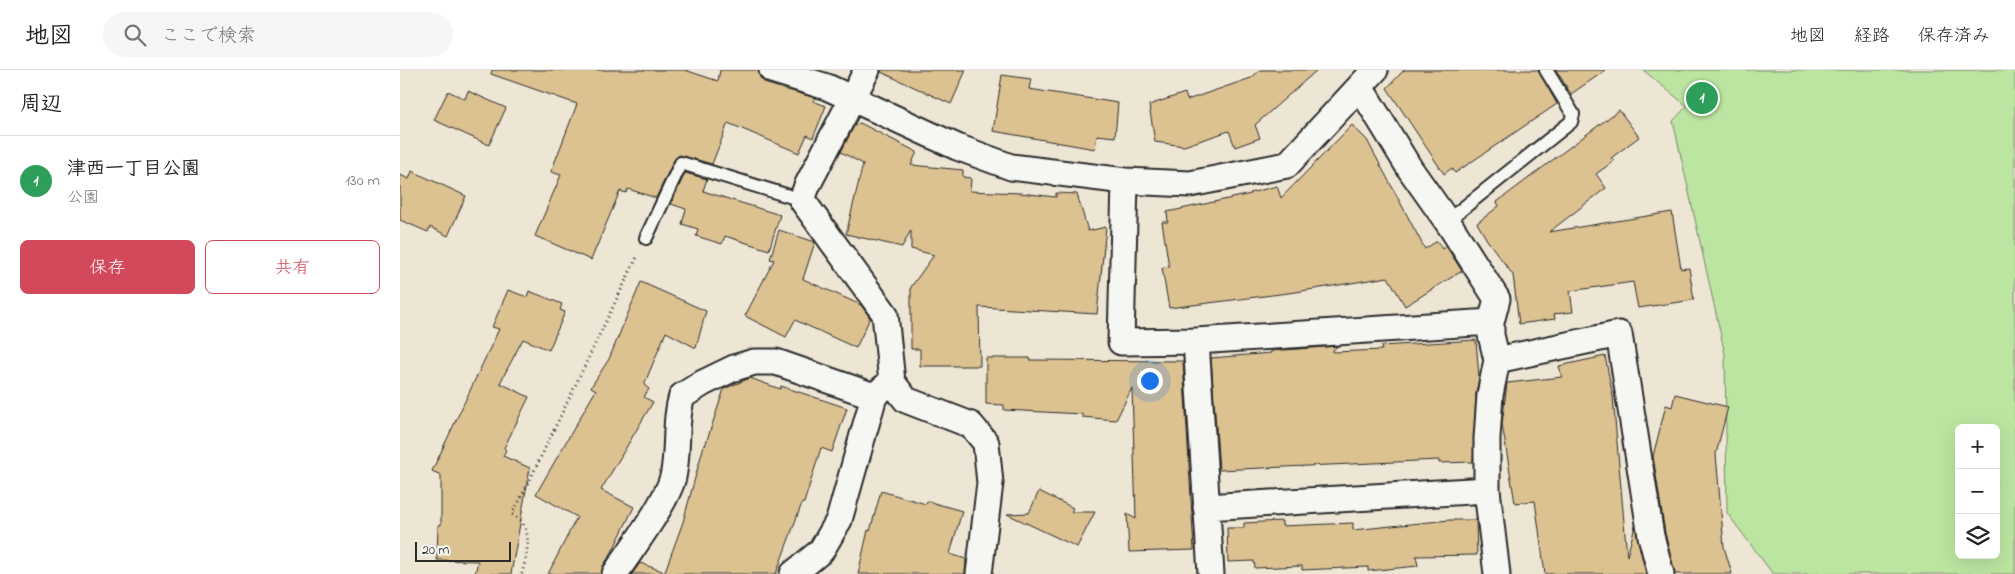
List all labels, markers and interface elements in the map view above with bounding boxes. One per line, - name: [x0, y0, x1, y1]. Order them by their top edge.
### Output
- search box: [103, 12, 453, 57]
- text: 地図: [25, 20, 73, 55]
- icon: search: [121, 21, 149, 49]
- text: ここで検索: [161, 23, 256, 50]
- text: 地図: [1790, 24, 1826, 50]
- text: 経路: [1854, 24, 1890, 50]
- text: 保存済み: [1918, 24, 1990, 50]
- pin: 1: [1686, 79, 1718, 117]
- text: 周辺: [20, 90, 62, 120]
- text: 津西一丁目公園: [67, 156, 200, 183]
- text: 1: [33, 169, 39, 193]
- text: 130 m: [345, 169, 380, 193]
- text: 公園: [67, 186, 99, 210]
- button: 保存: [20, 240, 195, 294]
- button: 共有: [205, 240, 380, 294]
- your location: [1137, 368, 1163, 394]
- map controls: [1955, 424, 2000, 559]
- button: +: [1955, 424, 2000, 469]
- button: −: [1955, 469, 2000, 514]
- button: layers: [1955, 514, 2000, 559]
- scale bar: [415, 539, 511, 562]
- text: 20 m: [422, 540, 449, 561]

